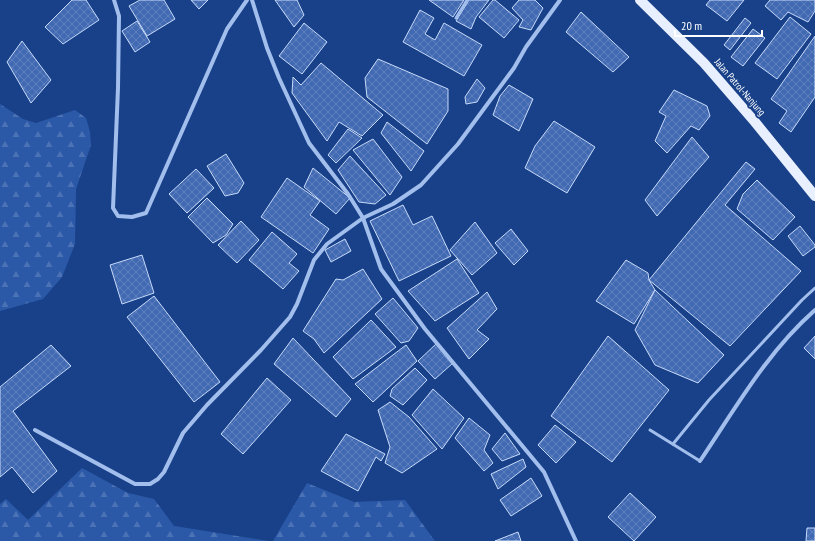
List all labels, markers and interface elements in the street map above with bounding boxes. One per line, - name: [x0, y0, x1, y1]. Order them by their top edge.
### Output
- scale bar: [675, 12, 762, 38]
- text: 20 m: [681, 18, 702, 33]
- street label: Jalan Patrol-Nanjung: [711, 55, 768, 118]

